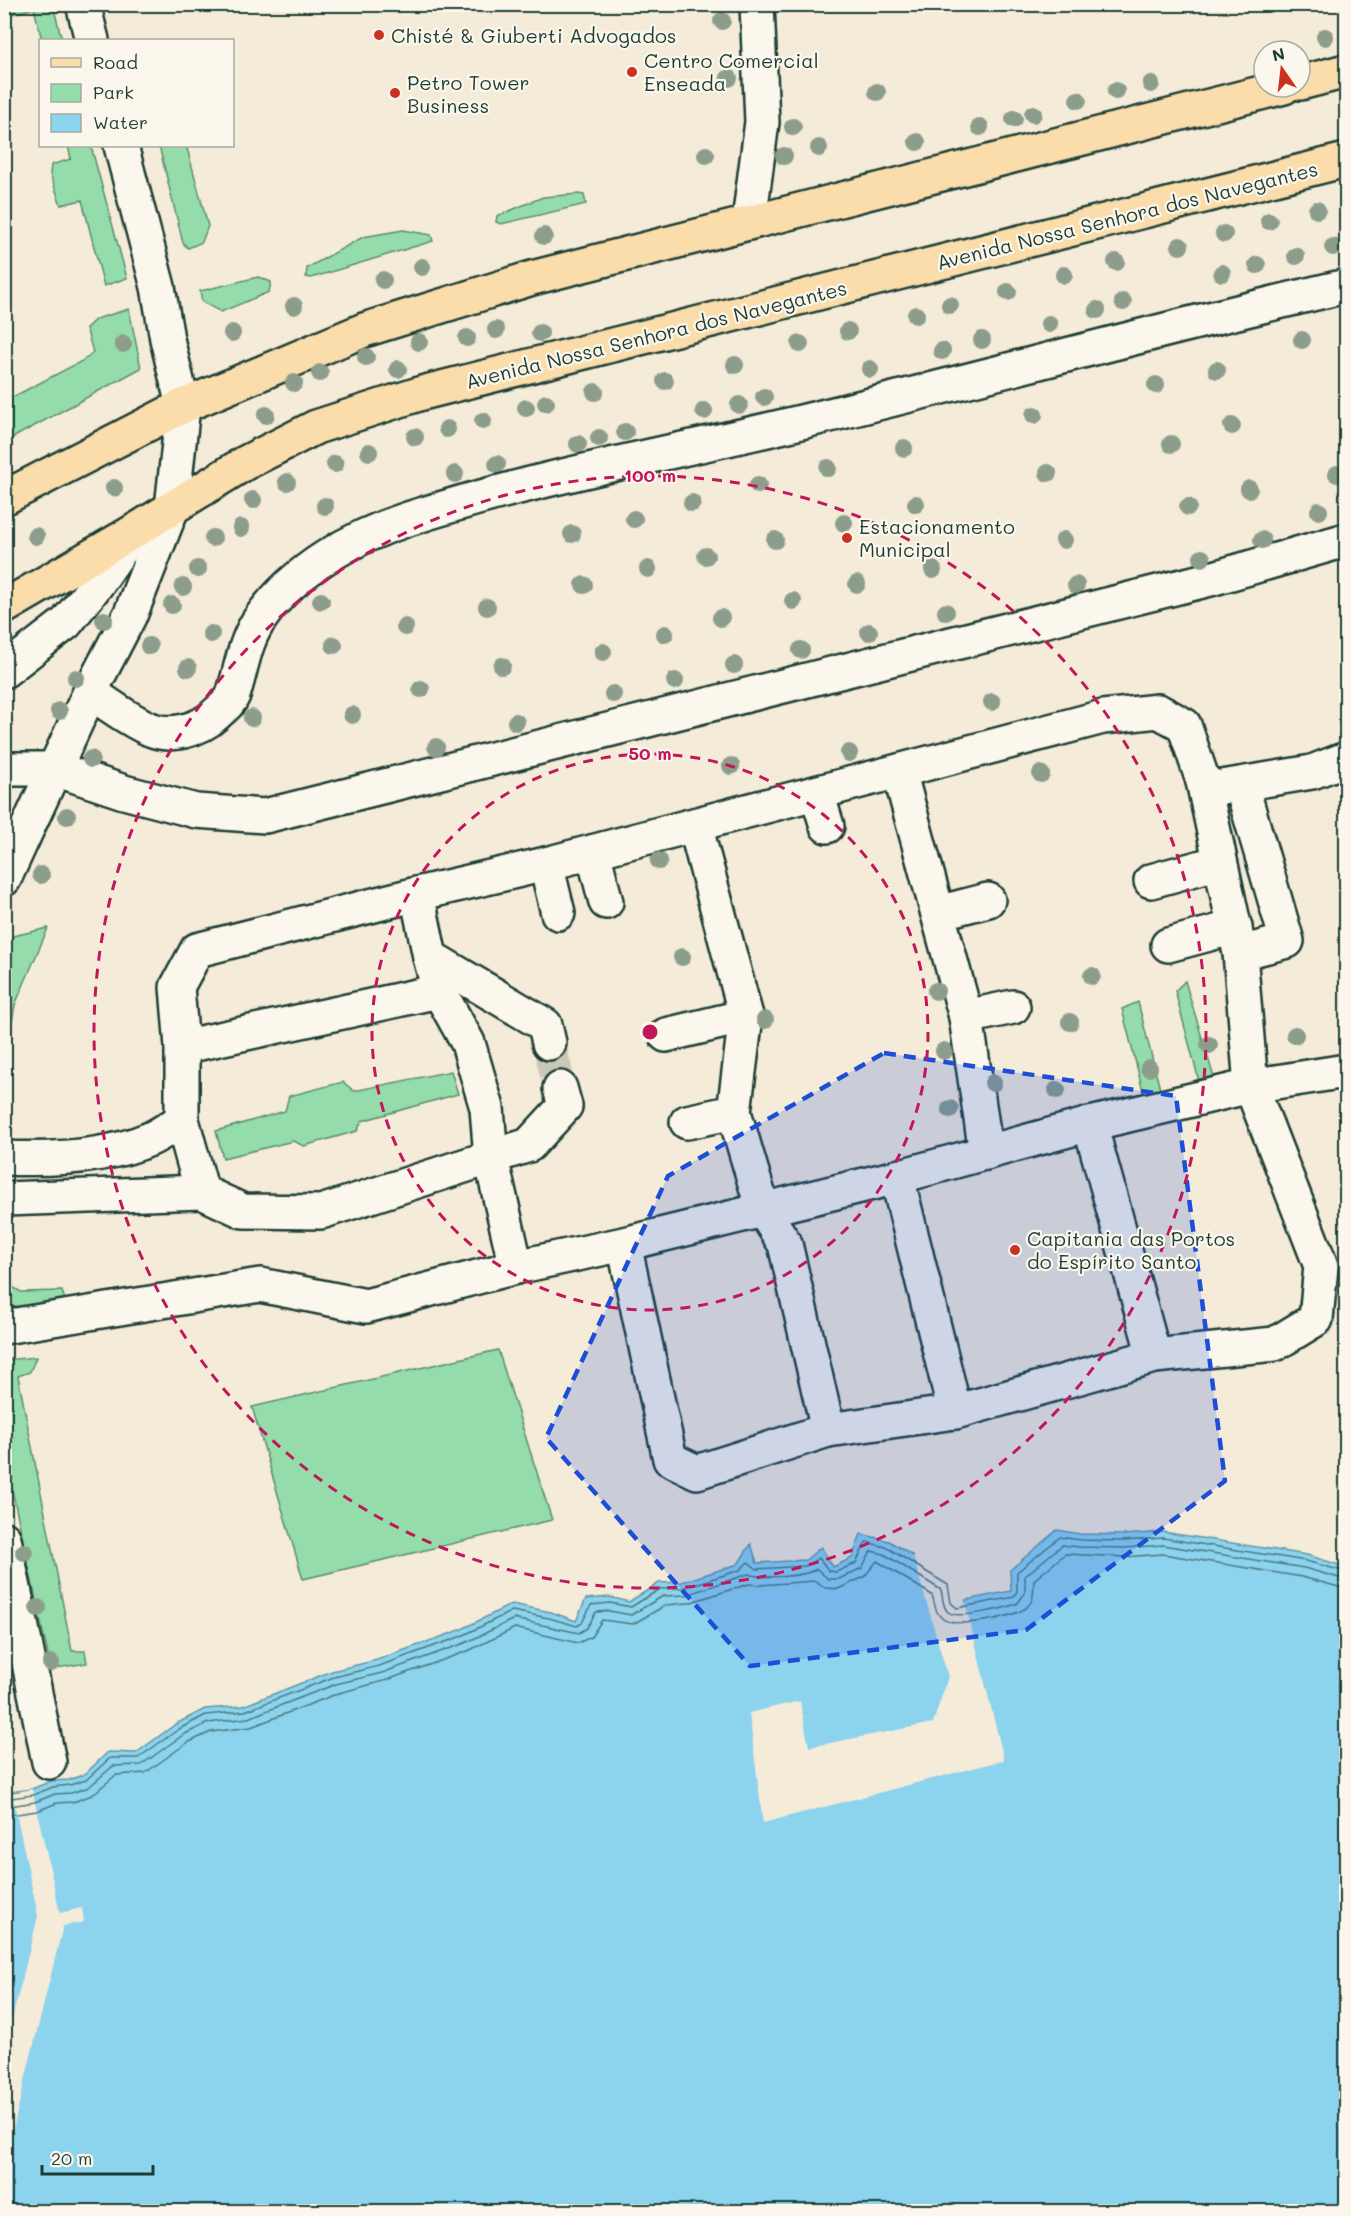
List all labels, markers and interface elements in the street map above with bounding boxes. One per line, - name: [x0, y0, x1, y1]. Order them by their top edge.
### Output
- place label: Chisté & Giuberti Advogados: [391, 22, 676, 48]
- marker: Chisté & Giuberti Advogados: [372, 28, 386, 42]
- legend: [39, 39, 234, 147]
- north arrow: [1252, 39, 1312, 99]
- text: N: [1270, 42, 1287, 66]
- place label: Centro Comercial Enseada: [644, 47, 819, 96]
- text: Road: [93, 50, 138, 74]
- marker: Centro Comercial Enseada: [625, 65, 639, 79]
- place label: Petro Tower Business: [407, 69, 530, 118]
- text: Park: [93, 80, 134, 104]
- marker: Petro Tower Business: [388, 86, 402, 100]
- text: Water: [93, 110, 148, 134]
- street label: Avenida Nossa Senhora dos Navegantes: [934, 155, 1320, 275]
- street label: Avenida Nossa Senhora dos Navegantes: [463, 274, 849, 394]
- text: 100 m: [624, 463, 676, 487]
- place label: Estacionamento Municipal: [859, 513, 1015, 562]
- marker: Estacionamento Municipal: [840, 531, 854, 545]
- text: 50 m: [629, 741, 671, 765]
- centre of rings: [640, 1022, 660, 1042]
- place label: Capitania das Portos do Espírito Santo: [1027, 1225, 1235, 1274]
- marker: Capitania das Portos do Espírito Santo: [1008, 1243, 1022, 1257]
- scale bar: [42, 2138, 153, 2176]
- text: 20 m: [51, 2146, 92, 2170]

